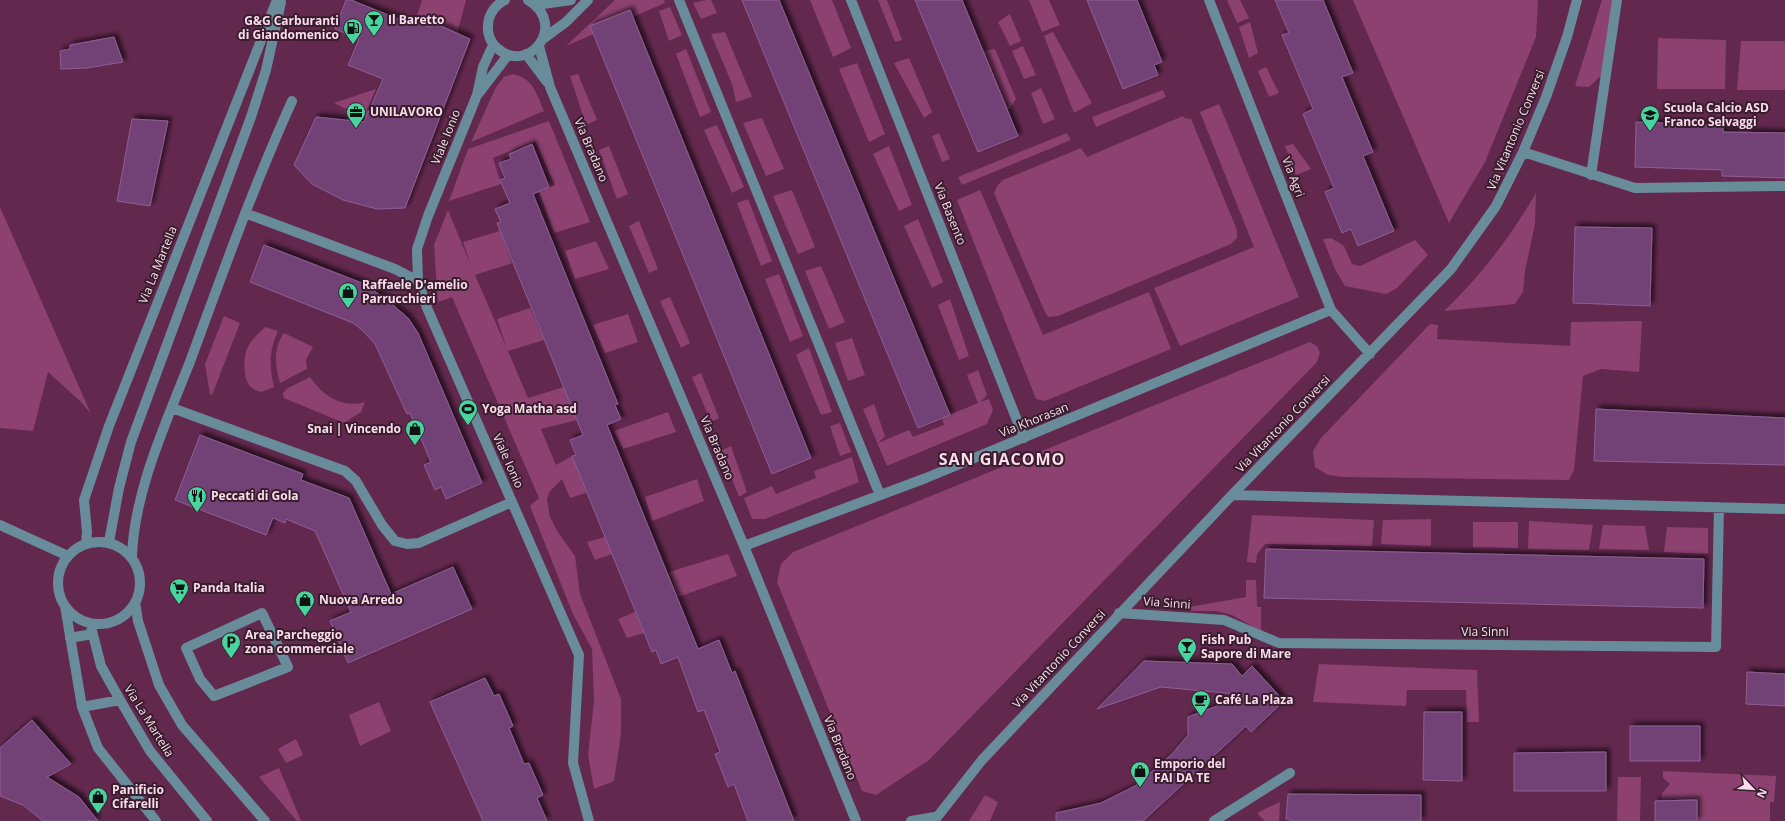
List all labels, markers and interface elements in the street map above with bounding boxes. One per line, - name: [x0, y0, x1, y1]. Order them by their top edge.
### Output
- bar icon: Il Baretto: [363, 9, 385, 37]
- place label: Il Baretto: [388, 11, 444, 28]
- place label: G&G Carburanti di Giandomenico: [238, 12, 339, 43]
- fuel station icon: G&G Carburanti di Giandomenico: [342, 17, 364, 45]
- street label: Via Vitantonio Conversi: [1482, 67, 1549, 193]
- place label: Scuola Calcio ASD Franco Selvaggi: [1664, 99, 1769, 130]
- office icon: UNILAVORO: [345, 101, 367, 129]
- place label: UNILAVORO: [370, 103, 443, 120]
- school or university icon: Scuola Calcio ASD Franco Selvaggi: [1639, 104, 1661, 132]
- street label: Viale Ionio: [427, 107, 464, 167]
- street label: Via Bradano: [570, 115, 613, 184]
- street label: Via Agri: [1278, 154, 1309, 199]
- street label: Via Basento: [930, 180, 971, 247]
- street label: Via La Martella: [134, 224, 181, 306]
- place label: Raffaele D'amelio Parrucchieri: [362, 276, 468, 307]
- shop icon: Raffaele D'amelio Parrucchieri: [337, 281, 359, 309]
- street label: Via Vitantonio Conversi: [1232, 371, 1334, 476]
- sports icon: Yoga Matha asd: [457, 398, 479, 426]
- street label: Via Khorasan: [997, 398, 1071, 441]
- place label: Yoga Matha asd: [482, 400, 577, 417]
- street label: Via Bradano: [696, 413, 739, 482]
- shop icon: Snai | Vincendo: [404, 418, 426, 446]
- place label: Snai | Vincendo: [307, 420, 401, 437]
- street label: Viale Ionio: [489, 431, 528, 491]
- district label: SAN GIACOMO: [939, 448, 1065, 470]
- restaurant icon: Peccati di Gola: [186, 485, 208, 513]
- place label: Peccati di Gola: [211, 487, 299, 504]
- supermarket icon: Panda Italia: [168, 577, 190, 605]
- place label: Panda Italia: [193, 579, 265, 596]
- shop icon: Nuova Arredo: [294, 589, 316, 617]
- place label: Nuova Arredo: [319, 591, 403, 608]
- street label: Via Sinni: [1143, 592, 1191, 613]
- street label: Via Vitantonio Conversi: [1008, 606, 1109, 712]
- street label: Via Sinni: [1461, 623, 1509, 640]
- place label: Area Parcheggio zona commerciale: [245, 626, 354, 657]
- parking icon: Area Parcheggio zona commerciale: [220, 631, 242, 659]
- place label: Fish Pub Sapore di Mare: [1201, 631, 1291, 662]
- bar icon: Fish Pub Sapore di Mare: [1176, 636, 1198, 664]
- street label: Via La Martella: [120, 681, 178, 760]
- cafe icon: Café La Plaza: [1190, 689, 1212, 717]
- place label: Café La Plaza: [1215, 691, 1293, 708]
- street label: Via Bradano: [820, 713, 861, 782]
- place label: Emporio del FAI DA TE: [1154, 755, 1226, 786]
- shop icon: Emporio del FAI DA TE: [1129, 760, 1151, 788]
- north arrow: [1733, 769, 1773, 809]
- place label: Panificio Cifarelli: [112, 781, 164, 812]
- shop icon: Panificio Cifarelli: [87, 786, 109, 814]
- text: N: [1754, 786, 1771, 801]

